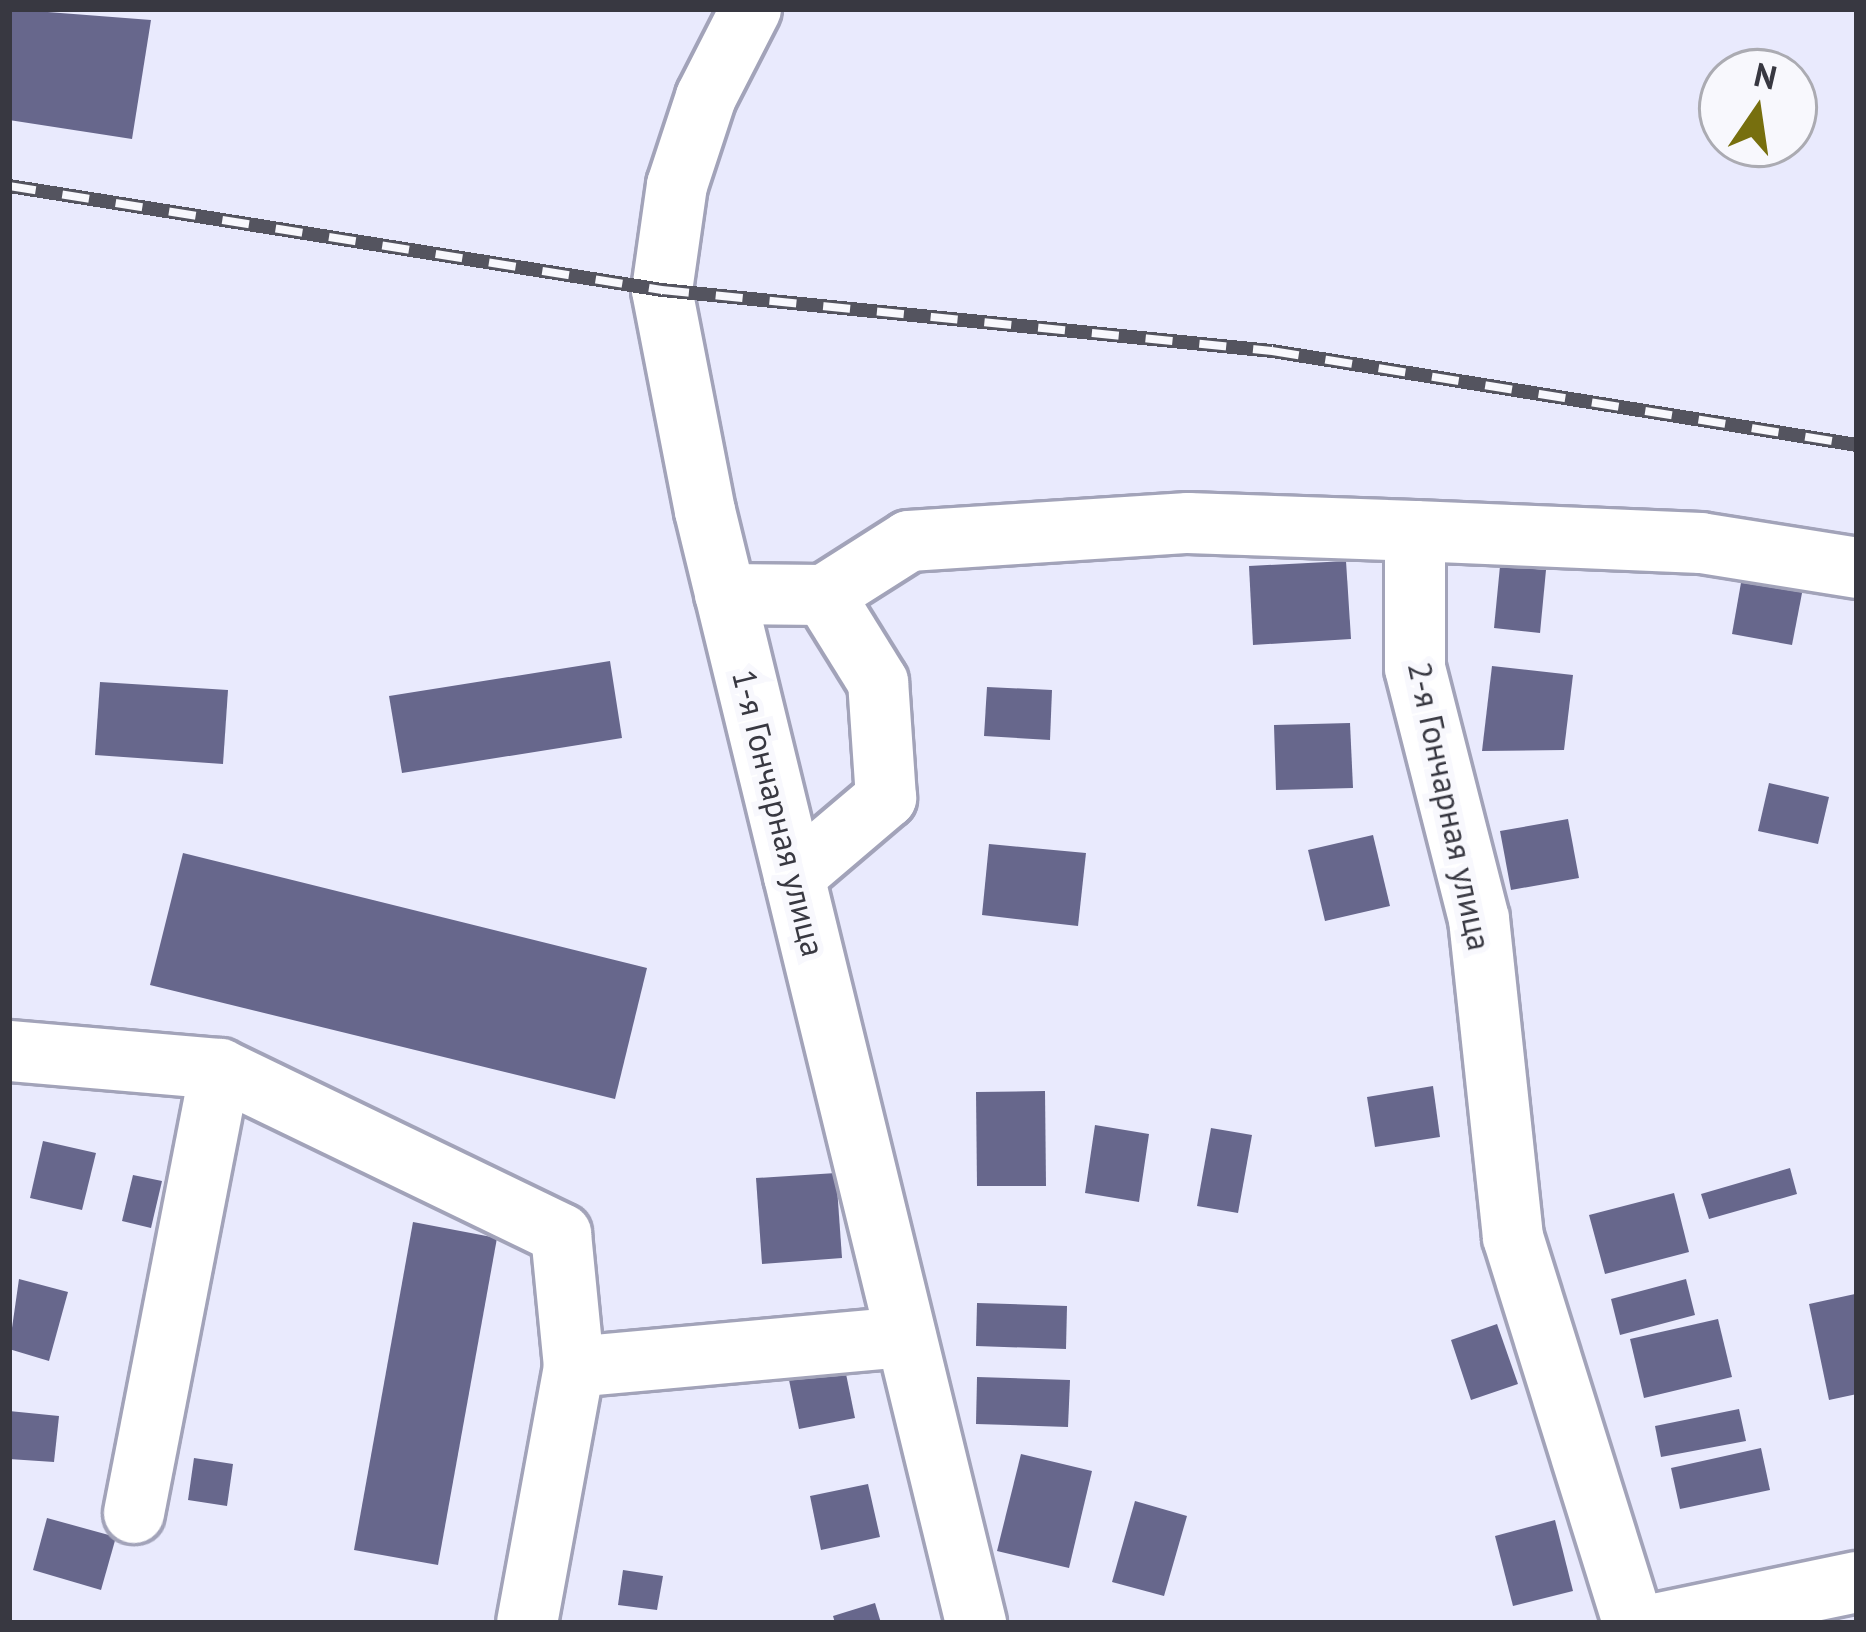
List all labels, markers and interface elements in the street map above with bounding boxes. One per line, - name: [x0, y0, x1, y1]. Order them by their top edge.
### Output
- north arrow: [1698, 48, 1818, 168]
- text: N: [1750, 52, 1781, 99]
- street label: 2-я Гончарная улица: [1400, 658, 1500, 954]
- street label: 1-я Гончарная улица: [724, 666, 834, 960]

